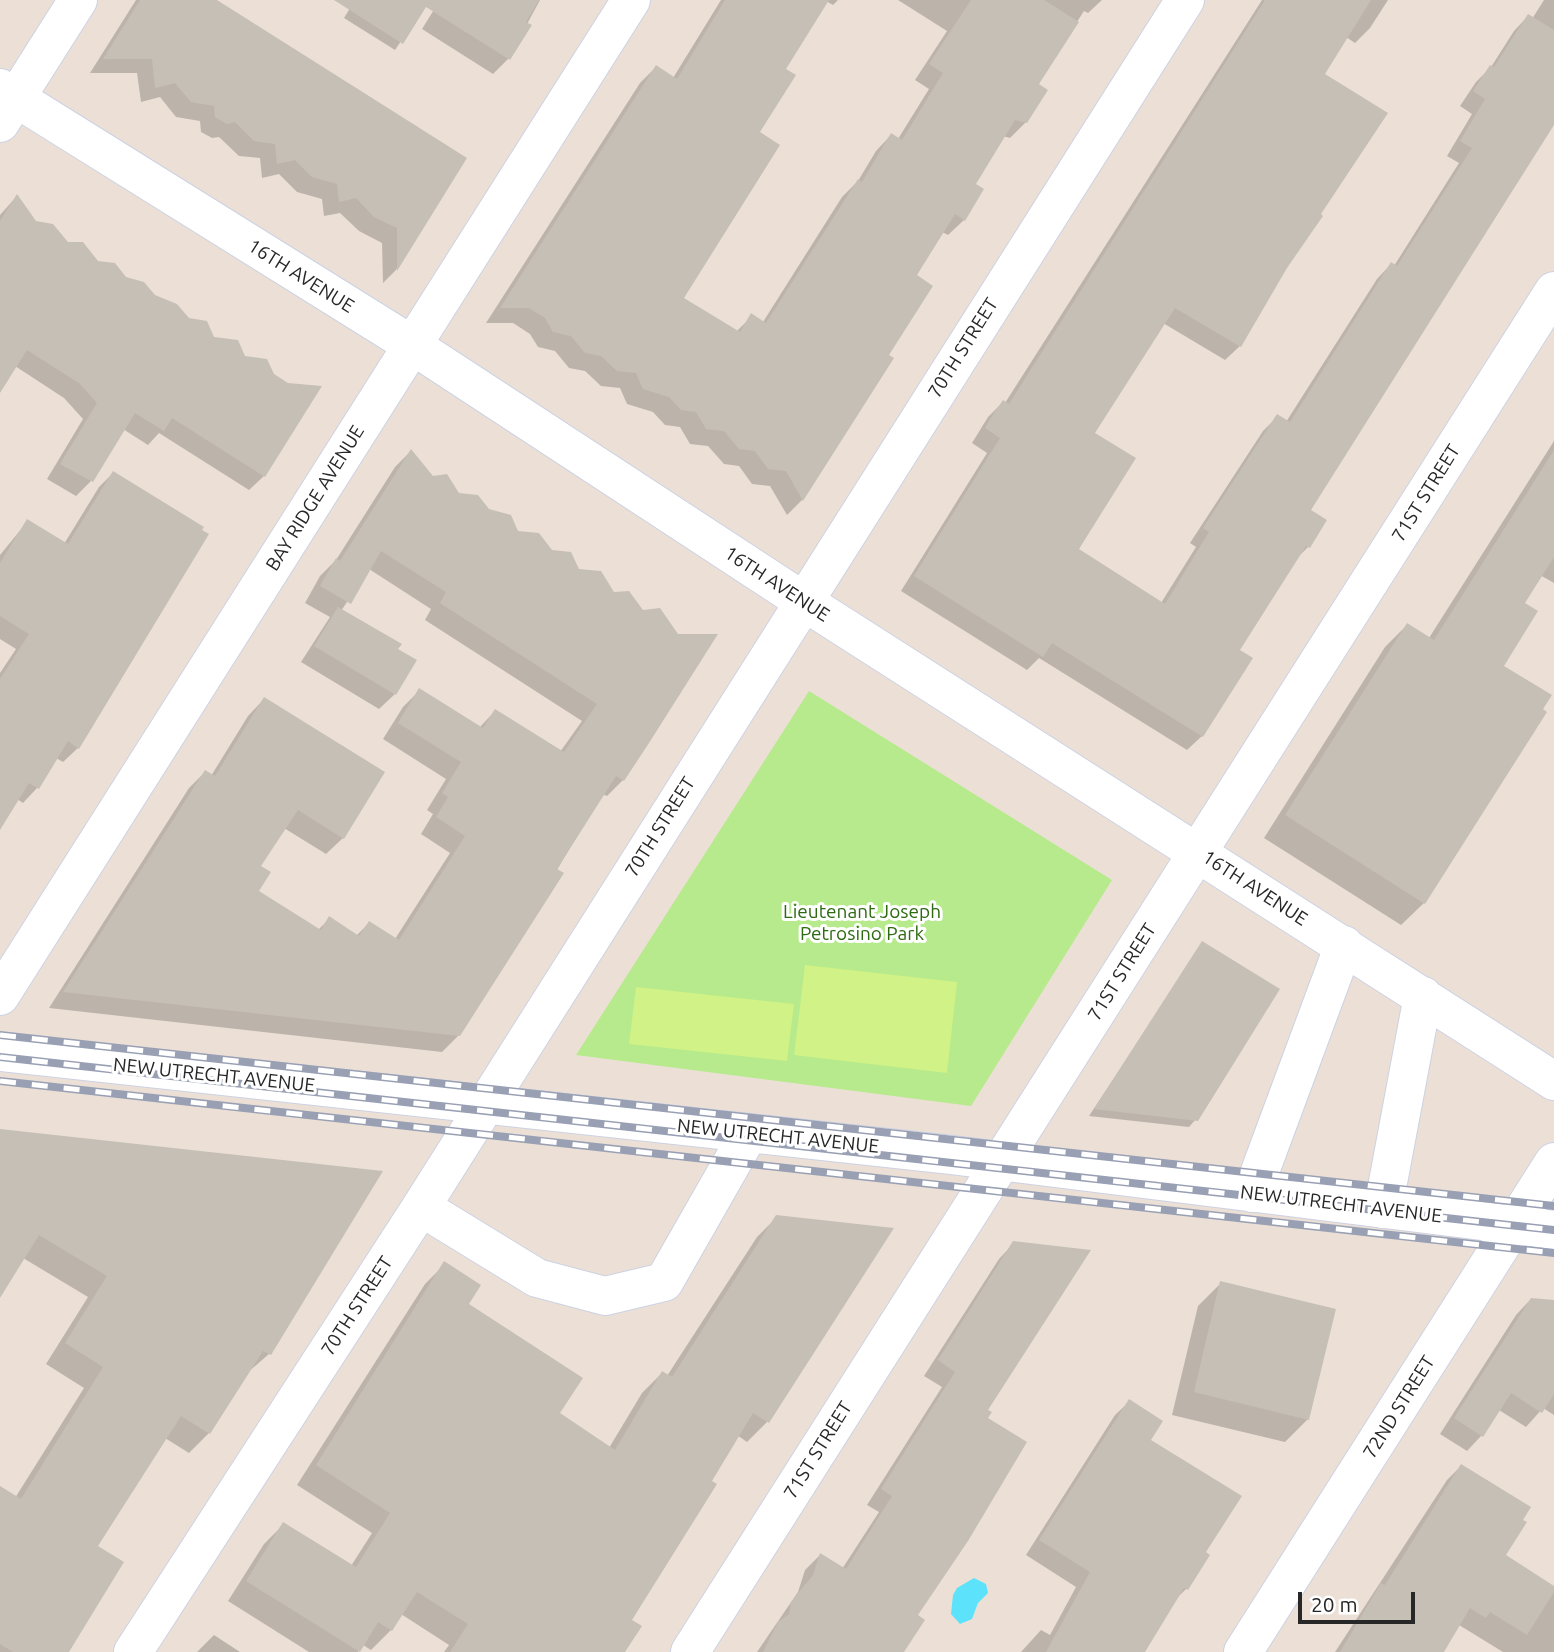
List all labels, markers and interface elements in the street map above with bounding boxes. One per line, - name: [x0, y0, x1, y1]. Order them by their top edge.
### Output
- street label: 16TH AVENUE: [244, 234, 358, 318]
- street label: 70TH STREET: [923, 294, 1003, 402]
- street label: BAY RIDGE AVENUE: [261, 421, 369, 575]
- street label: 71ST STREET: [1387, 440, 1465, 546]
- street label: 16TH AVENUE: [720, 542, 834, 626]
- street label: 70TH STREET: [620, 773, 700, 881]
- street label: 16TH AVENUE: [1198, 846, 1312, 930]
- park label: Lieutenant Joseph Petrosino Park: [783, 901, 941, 945]
- street label: 71ST STREET: [1083, 919, 1161, 1025]
- street label: NEW UTRECHT AVENUE: [112, 1053, 316, 1097]
- street label: NEW UTRECHT AVENUE: [676, 1114, 880, 1158]
- street label: NEW UTRECHT AVENUE: [1239, 1180, 1443, 1228]
- street label: 70TH STREET: [316, 1252, 398, 1360]
- street label: 72ND STREET: [1358, 1351, 1440, 1463]
- street label: 71ST STREET: [779, 1397, 857, 1503]
- scale bar: [1302, 1578, 1419, 1622]
- text: 20 m: [1311, 1592, 1358, 1616]

